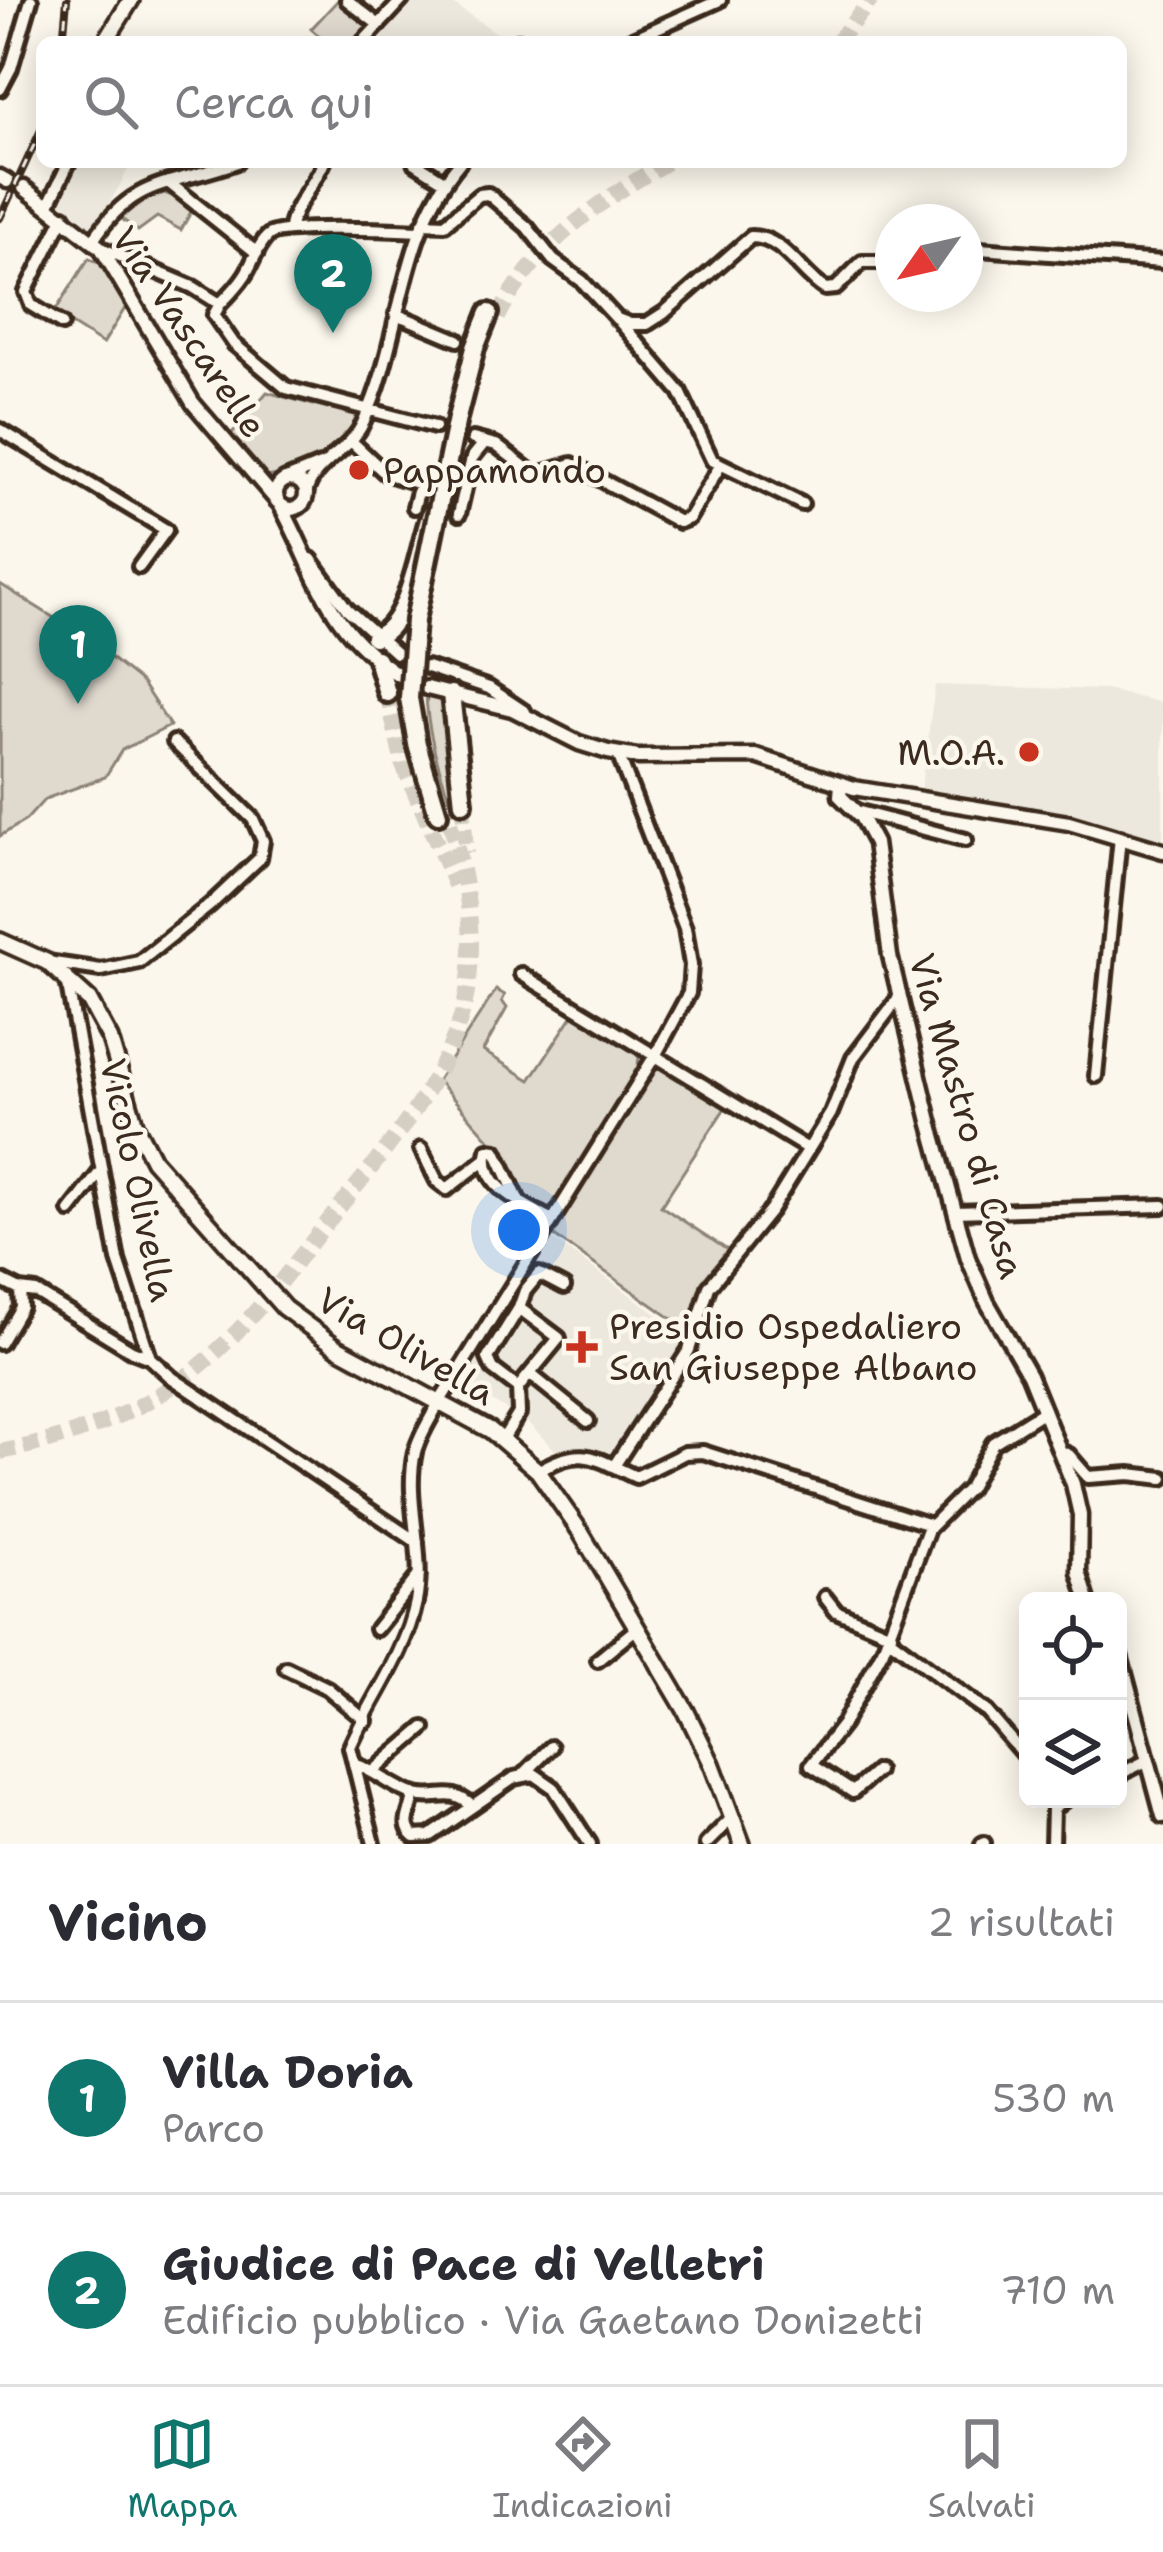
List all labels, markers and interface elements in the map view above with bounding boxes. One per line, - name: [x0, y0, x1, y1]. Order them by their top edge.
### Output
- search box: [36, 36, 1127, 168]
- icon: search: [78, 69, 144, 135]
- text: Cerca qui: [174, 72, 374, 132]
- north arrow: [875, 204, 983, 312]
- street label: Via Vascarelle: [100, 217, 278, 447]
- pin: 2: [294, 234, 372, 333]
- place label: Pappamondo: [383, 446, 606, 495]
- marker: Pappamondo: [346, 457, 372, 483]
- pin: 1: [39, 605, 117, 704]
- place label: M.O.A.: [897, 728, 1005, 777]
- marker: M.O.A.: [1016, 739, 1042, 765]
- street label: Via Mastro di Casa: [897, 948, 1037, 1284]
- street label: Vicolo Olivella: [88, 1054, 188, 1306]
- your location: [489, 1200, 549, 1260]
- street label: Via Olivella: [308, 1275, 504, 1417]
- place label: Presidio Ospedaliero San Giuseppe Albano: [609, 1302, 978, 1392]
- marker: Presidio Ospedaliero San Giuseppe Albano: [566, 1331, 598, 1363]
- map controls: [1019, 1592, 1127, 1808]
- button: locate: [1019, 1592, 1127, 1700]
- button: layers: [1019, 1700, 1127, 1808]
- text: Vicino: [48, 1888, 208, 1956]
- text: 2 risultati: [927, 1896, 1115, 1948]
- text: Villa Doria: [162, 2042, 413, 2102]
- text: 1: [78, 2072, 96, 2124]
- text: 530 m: [992, 2072, 1115, 2124]
- text: Parco: [162, 2102, 265, 2154]
- text: Giudice di Pace di Velletri: [162, 2234, 765, 2294]
- text: 2: [73, 2264, 101, 2316]
- text: 710 m: [1000, 2264, 1115, 2316]
- text: Edificio pubblico · Via Gaetano Donizetti: [162, 2294, 924, 2346]
- tab: Mappa: [127, 2411, 237, 2528]
- tab: Indicazioni: [492, 2411, 673, 2528]
- tab: Salvati: [928, 2411, 1036, 2528]

